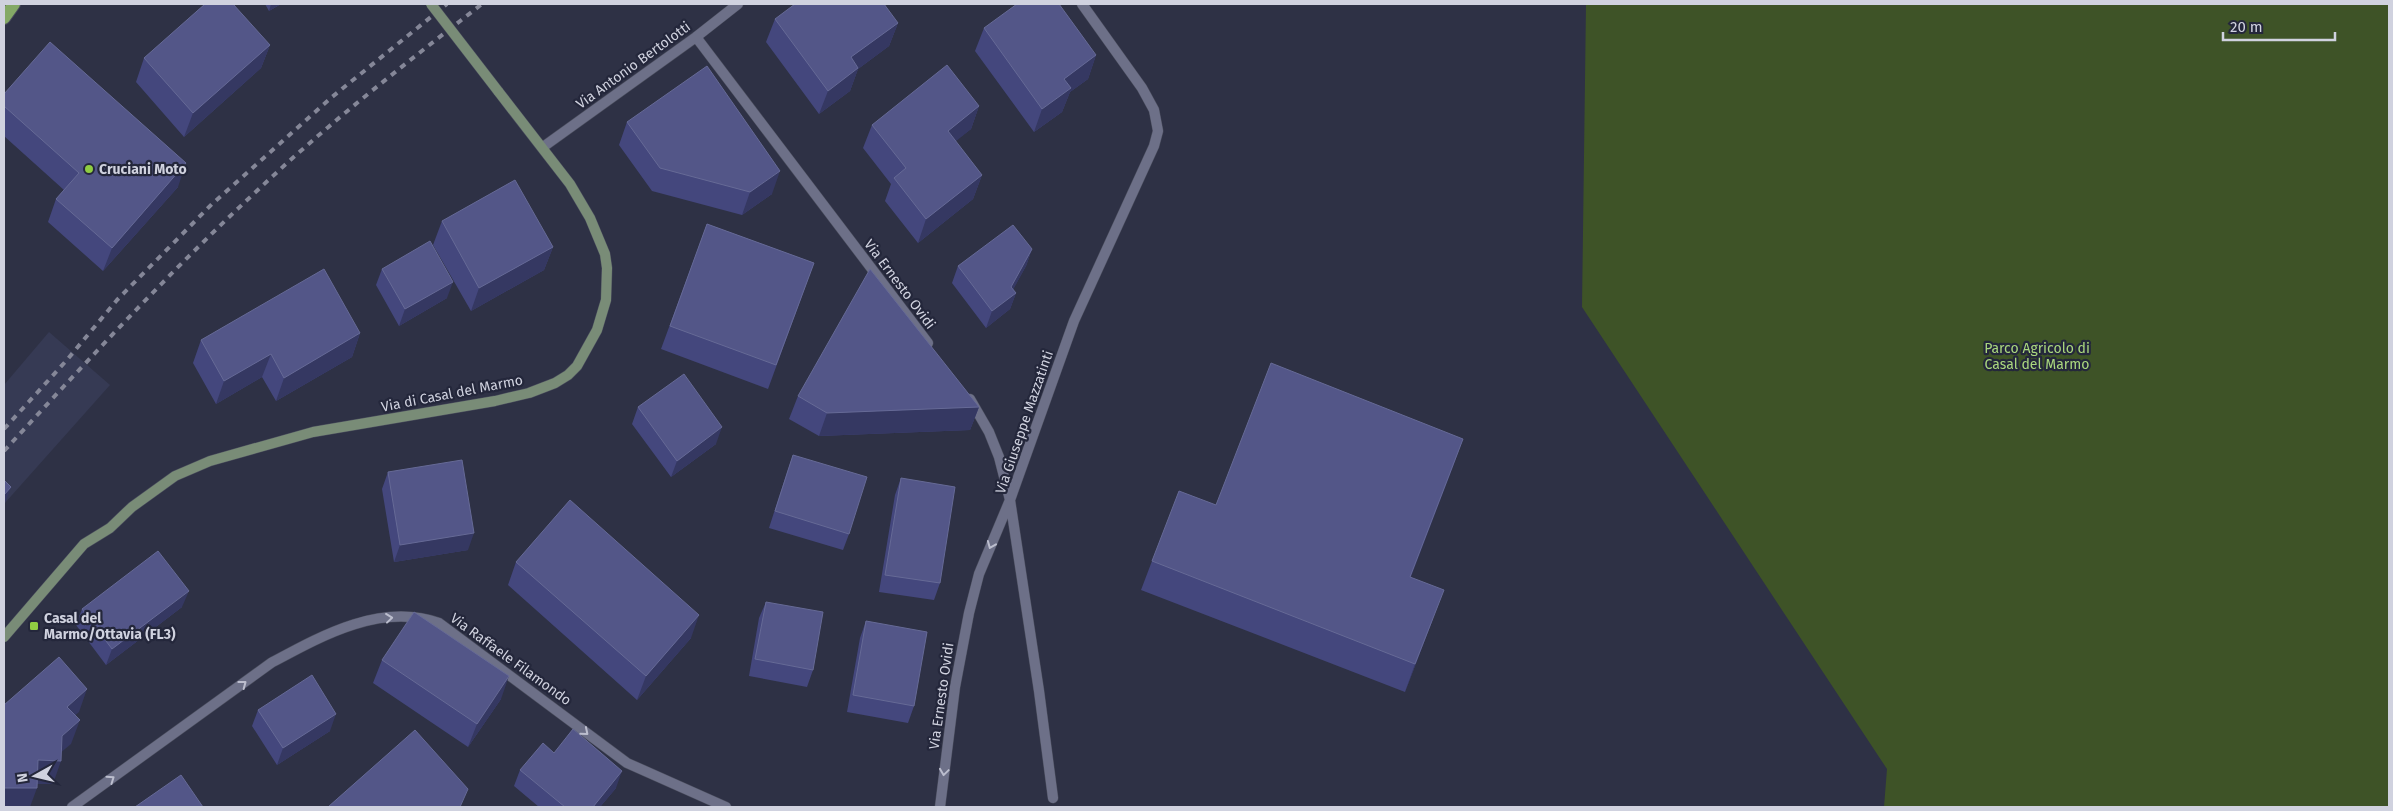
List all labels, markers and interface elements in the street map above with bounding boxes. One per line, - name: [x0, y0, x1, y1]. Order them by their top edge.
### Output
- scale bar: [2223, 10, 2336, 42]
- street label: Via Antonio Bertolotti: [573, 18, 694, 113]
- text: 20 m: [2230, 18, 2263, 36]
- place label: Cruciani Moto: [99, 161, 187, 178]
- marker: Cruciani Moto: [83, 163, 95, 175]
- street label: Via Ernesto Ovidi: [860, 236, 939, 332]
- park label: Parco Agricolo di Casal del Marmo: [1984, 340, 2090, 373]
- street label: Via Giuseppe Mazzatinti: [992, 348, 1057, 496]
- street label: Via di Casal del Marmo: [380, 371, 524, 416]
- one-way arrow: [987, 540, 997, 549]
- place label: Casal del Marmo/Ottavia (FL3): [44, 610, 176, 643]
- street label: Via Raffaele Filamondo: [447, 610, 575, 709]
- one-way arrow: [386, 613, 394, 624]
- marker: Casal del Marmo/Ottavia (FL3): [28, 620, 40, 632]
- street label: Via Ernesto Ovidi: [926, 642, 957, 751]
- one-way arrow: [237, 681, 247, 690]
- one-way arrow: [579, 726, 588, 735]
- north arrow: [10, 751, 60, 801]
- one-way arrow: [939, 768, 950, 776]
- text: N: [14, 772, 32, 784]
- one-way arrow: [106, 776, 115, 785]

